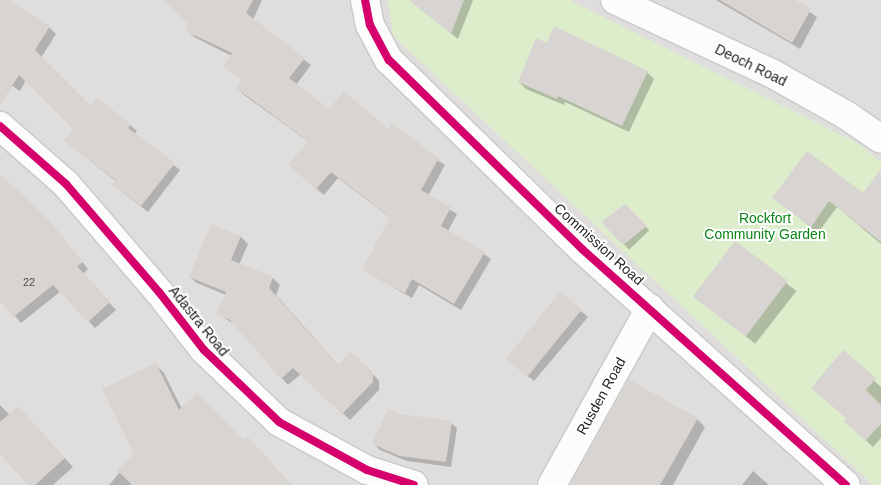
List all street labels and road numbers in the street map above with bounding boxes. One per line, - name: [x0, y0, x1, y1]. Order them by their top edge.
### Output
- street label: Deoch Road: [712, 40, 790, 90]
- street label: Commission Road: [551, 199, 647, 289]
- street label: Adastra Road: [166, 282, 232, 360]
- street label: Rusden Road: [573, 354, 629, 438]

